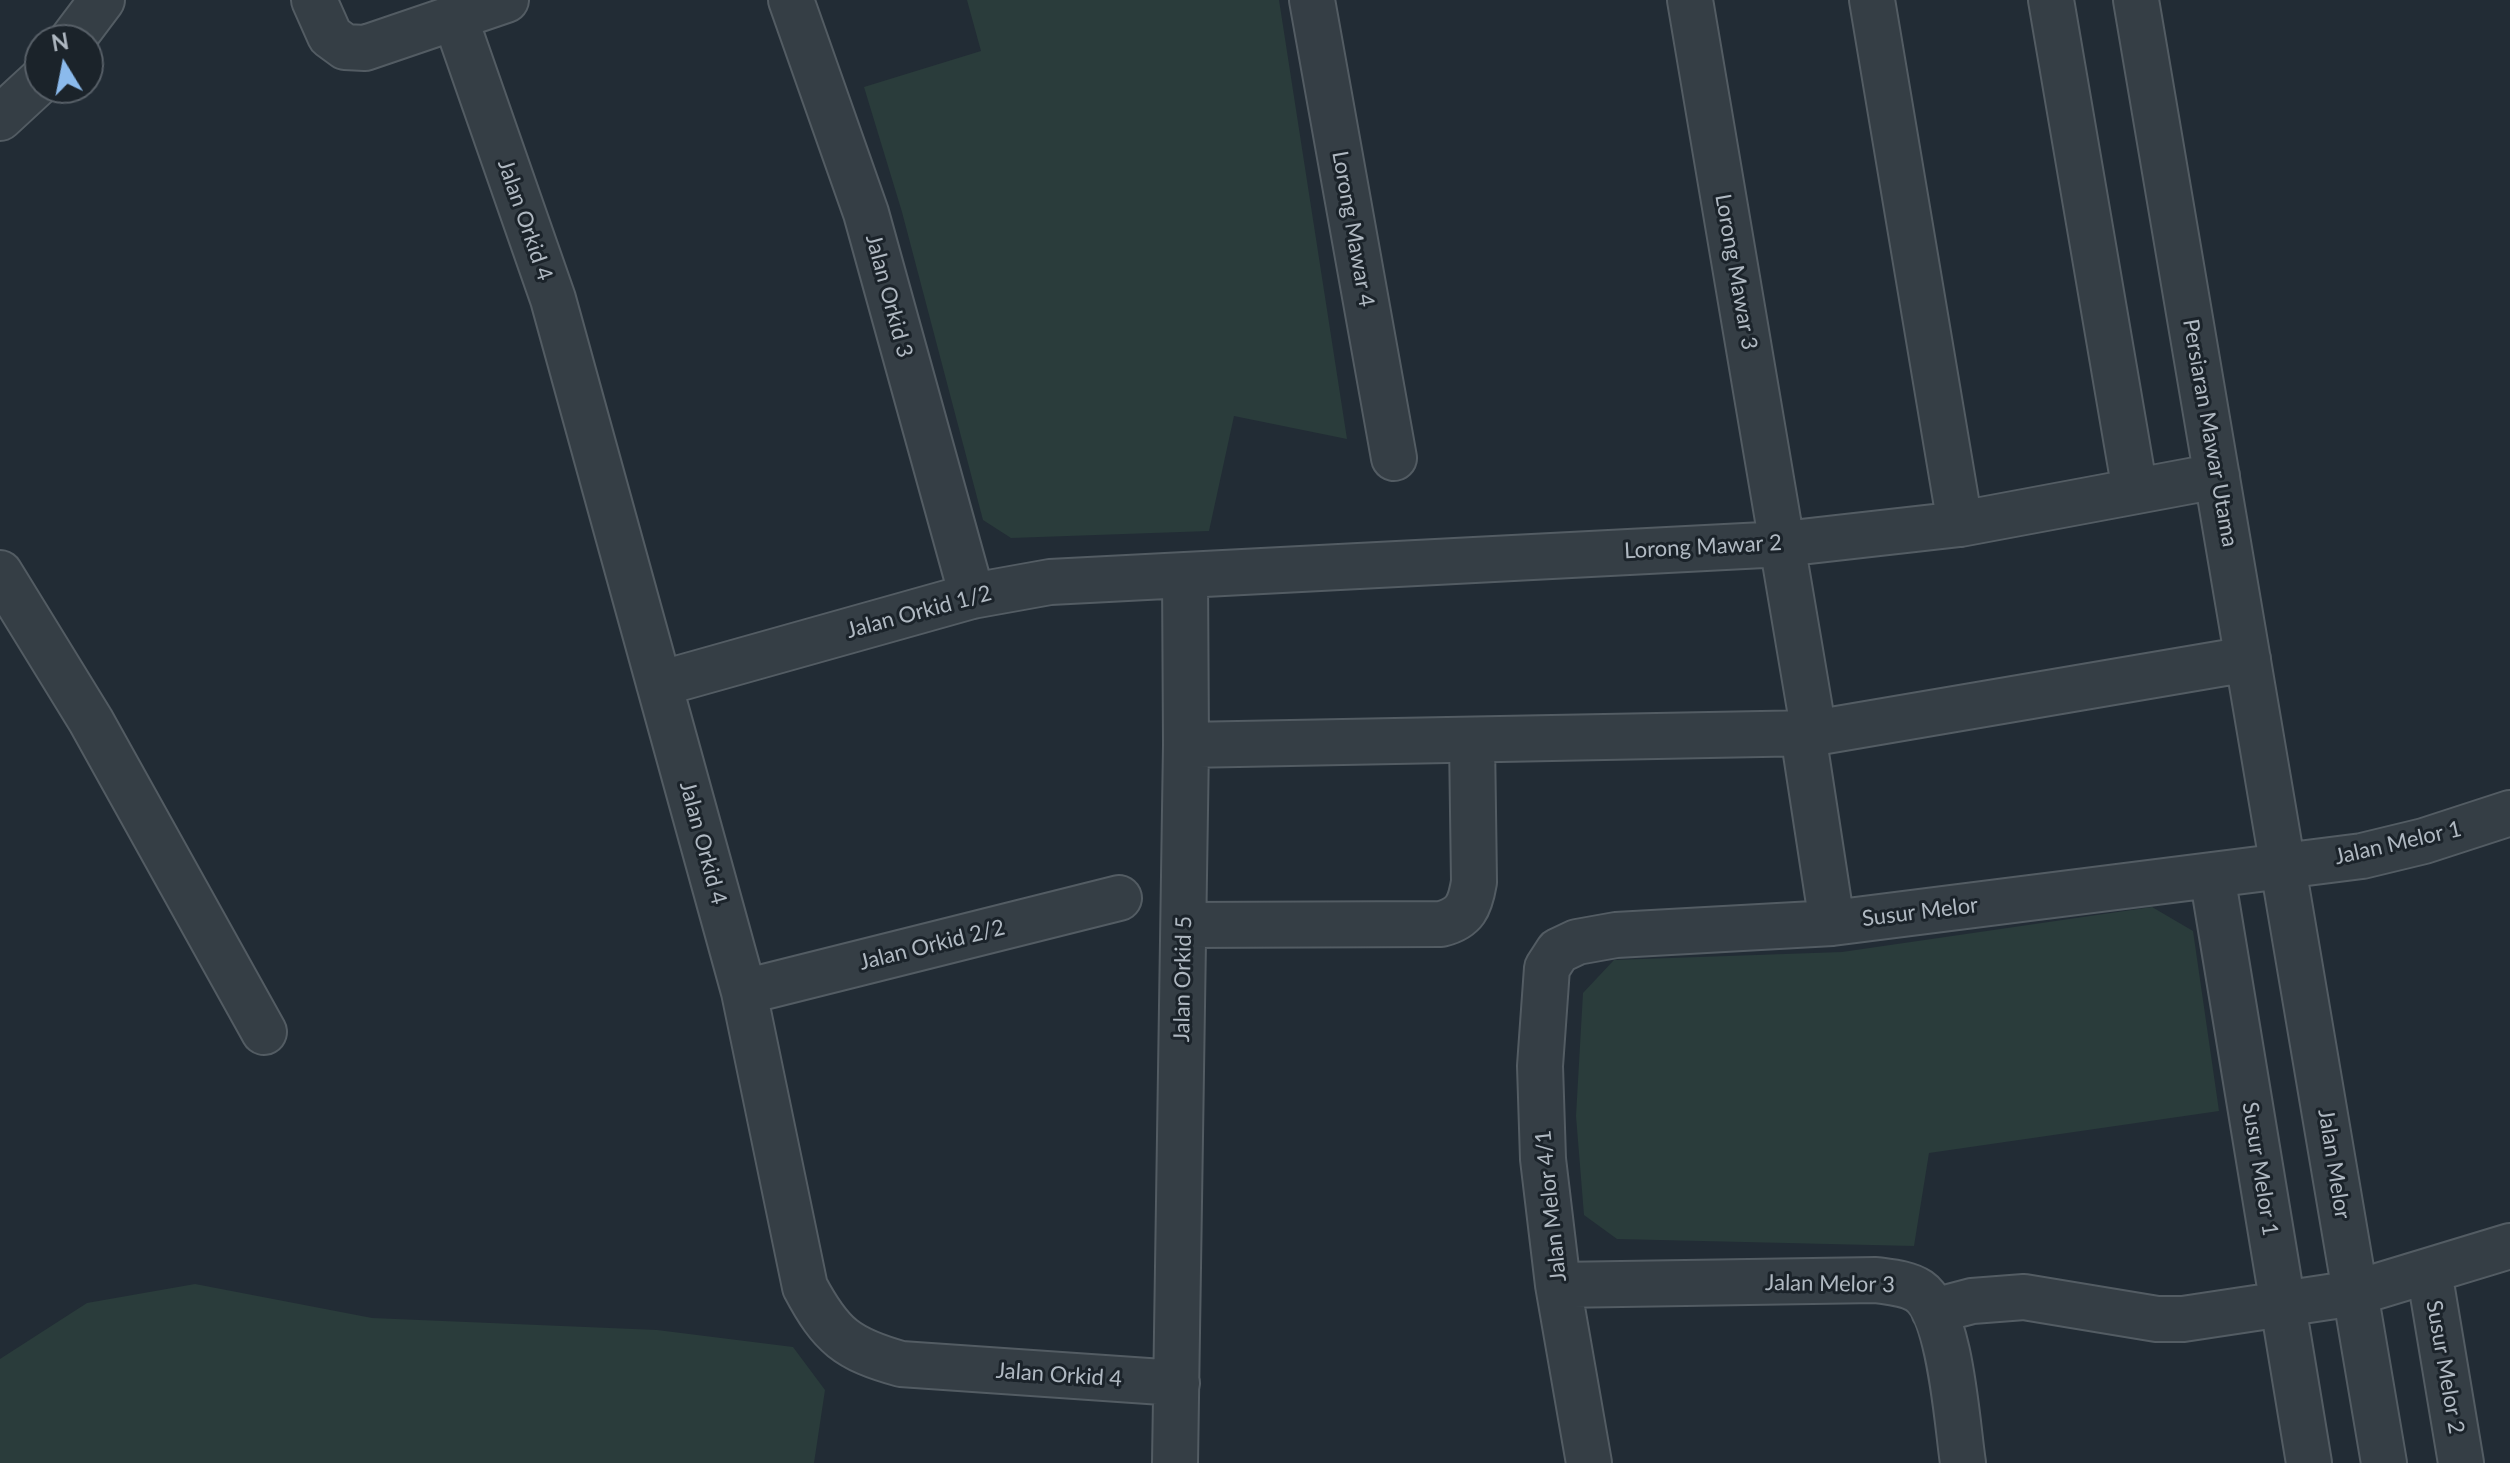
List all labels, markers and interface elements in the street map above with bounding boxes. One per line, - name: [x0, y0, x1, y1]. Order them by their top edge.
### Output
- north arrow: [24, 24, 104, 104]
- text: N: [49, 27, 71, 57]
- street label: Lorong Mawar 4: [1326, 149, 1380, 309]
- street label: Jalan Orkid 4: [492, 156, 558, 284]
- street label: Lorong Mawar 3: [1709, 192, 1763, 352]
- street label: Jalan Orkid 3: [860, 232, 918, 360]
- street label: Persiaran Mawar Utama: [2177, 317, 2243, 549]
- street label: Lorong Mawar 2: [1624, 530, 1782, 564]
- street label: Jalan Orkid 1/2: [844, 580, 994, 644]
- street label: Jalan Orkid 4: [674, 779, 732, 907]
- street label: Jalan Melor 1: [2332, 816, 2464, 870]
- street label: Susur Melor: [1860, 892, 1980, 932]
- street label: Jalan Orkid 2/2: [856, 914, 1008, 976]
- street label: Jalan Orkid 5: [1169, 916, 1197, 1042]
- street label: Susur Melor 1: [2236, 1100, 2284, 1238]
- street label: Jalan Melor: [2312, 1107, 2356, 1221]
- street label: Jalan Melor 4/1: [1530, 1129, 1572, 1283]
- street label: Jalan Melor 3: [1765, 1270, 1895, 1298]
- street label: Susur Melor 2: [2420, 1298, 2470, 1436]
- street label: Jalan Orkid 4: [995, 1357, 1123, 1393]

